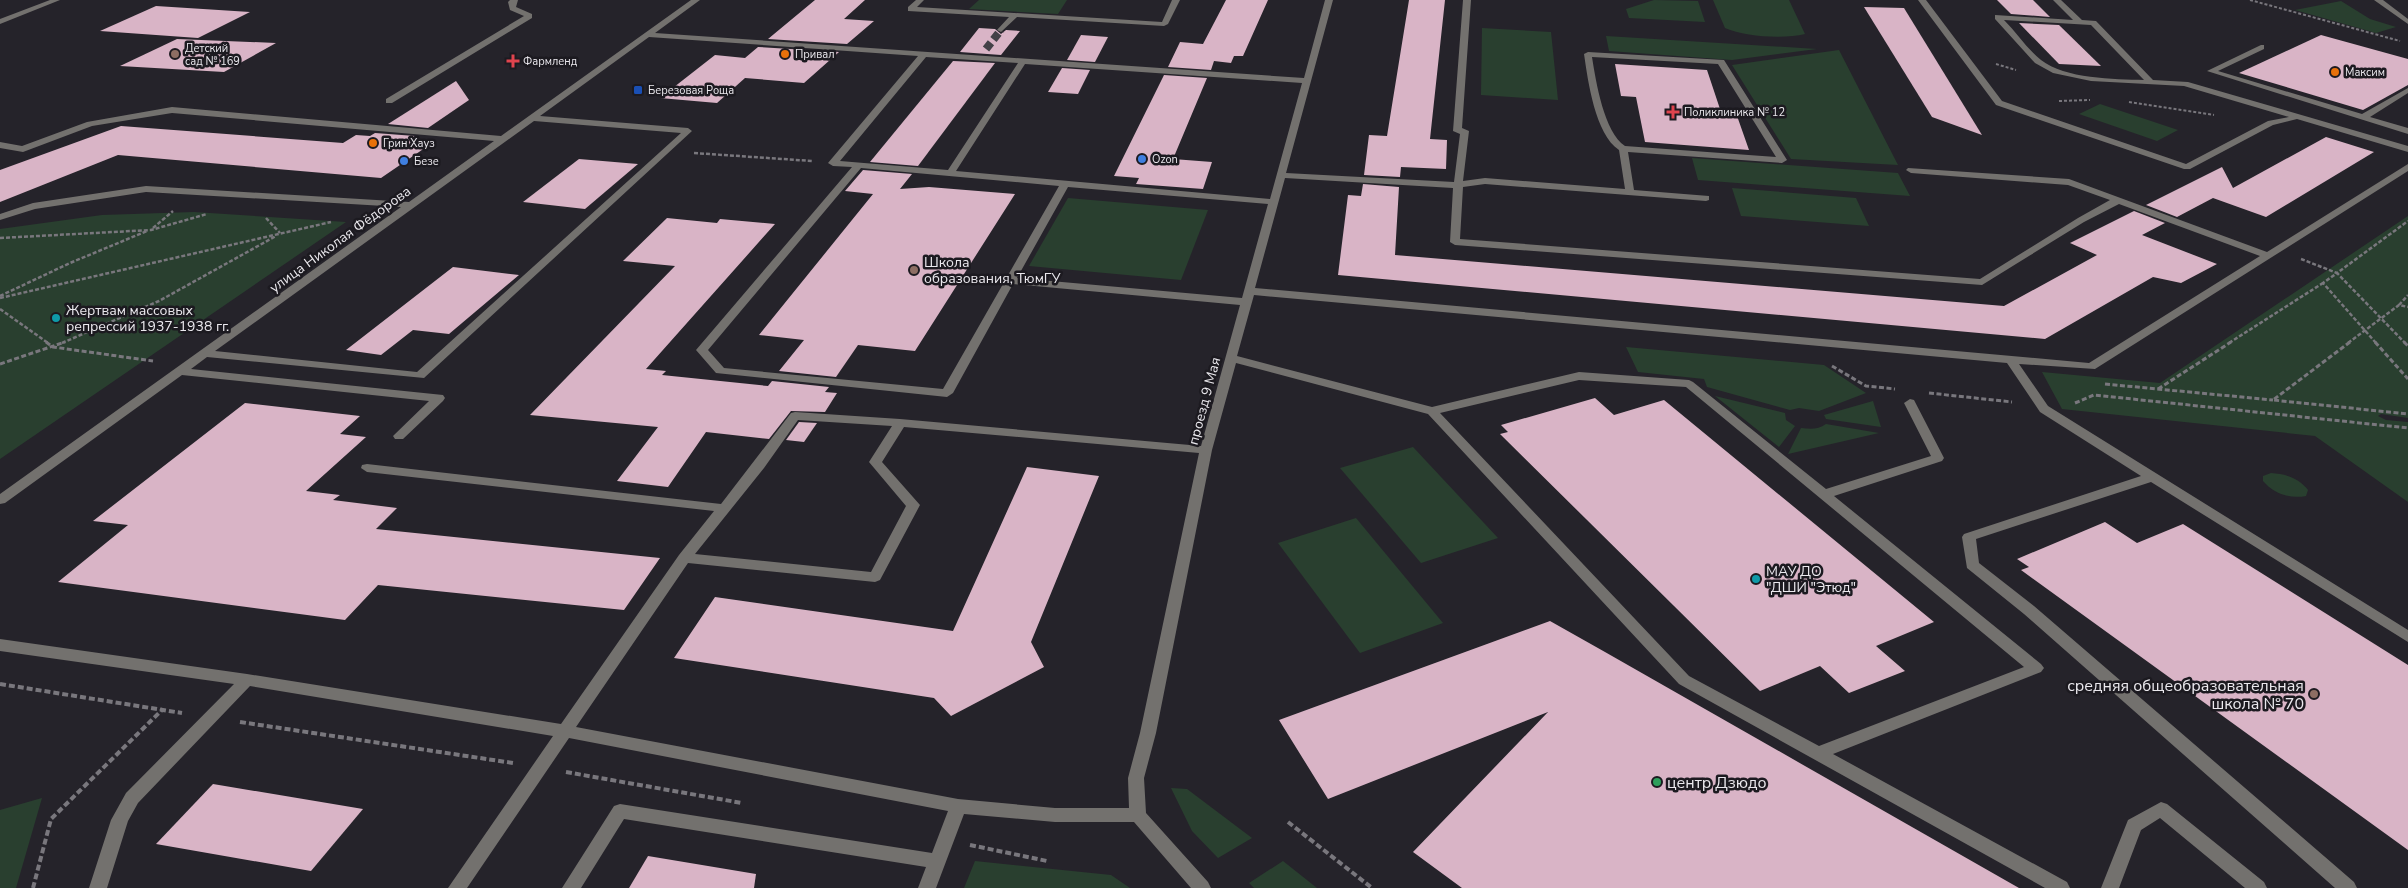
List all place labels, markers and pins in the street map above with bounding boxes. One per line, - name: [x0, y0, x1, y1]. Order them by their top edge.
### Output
- place label: Детский сад № 169: [185, 41, 240, 69]
- place label: Привал: [795, 47, 835, 62]
- marker: Детский сад № 169: [169, 48, 181, 60]
- marker: Привал: [779, 48, 791, 60]
- place label: Фармленд: [523, 54, 578, 69]
- marker: Фармленд: [507, 55, 519, 67]
- place label: Максим: [2345, 65, 2385, 80]
- marker: Максим: [2329, 66, 2341, 78]
- place label: Березовая Роща: [648, 83, 734, 98]
- marker: Березовая Роща: [632, 84, 644, 96]
- marker: Поликлиника № 12: [1666, 105, 1680, 119]
- place label: Поликлиника № 12: [1684, 105, 1785, 120]
- place label: Грин Хауз: [383, 136, 435, 151]
- marker: Грин Хауз: [367, 137, 379, 149]
- place label: Ozon: [1152, 152, 1178, 167]
- marker: Ozon: [1136, 153, 1148, 165]
- place label: Безе: [414, 154, 439, 169]
- marker: Безе: [398, 155, 410, 167]
- place label: Школа образования, ТюмГУ: [924, 253, 1061, 288]
- marker: Школа образования, ТюмГУ: [908, 264, 920, 276]
- place label: Жертвам массовых репрессий 1937-1938 гг.: [66, 301, 229, 336]
- marker: Жертвам массовых репрессий 1937-1938 гг.: [50, 312, 62, 324]
- place label: МАУ ДО "ДШИ "Этюд": [1766, 562, 1856, 597]
- marker: МАУ ДО "ДШИ "Этюд": [1750, 573, 1762, 585]
- place label: средняя общеобразовательная школа № 70: [2067, 675, 2304, 715]
- marker: средняя общеобразовательная школа № 70: [2308, 688, 2320, 700]
- place label: центр Дзюдо: [1667, 772, 1767, 794]
- marker: центр Дзюдо: [1651, 776, 1663, 788]

